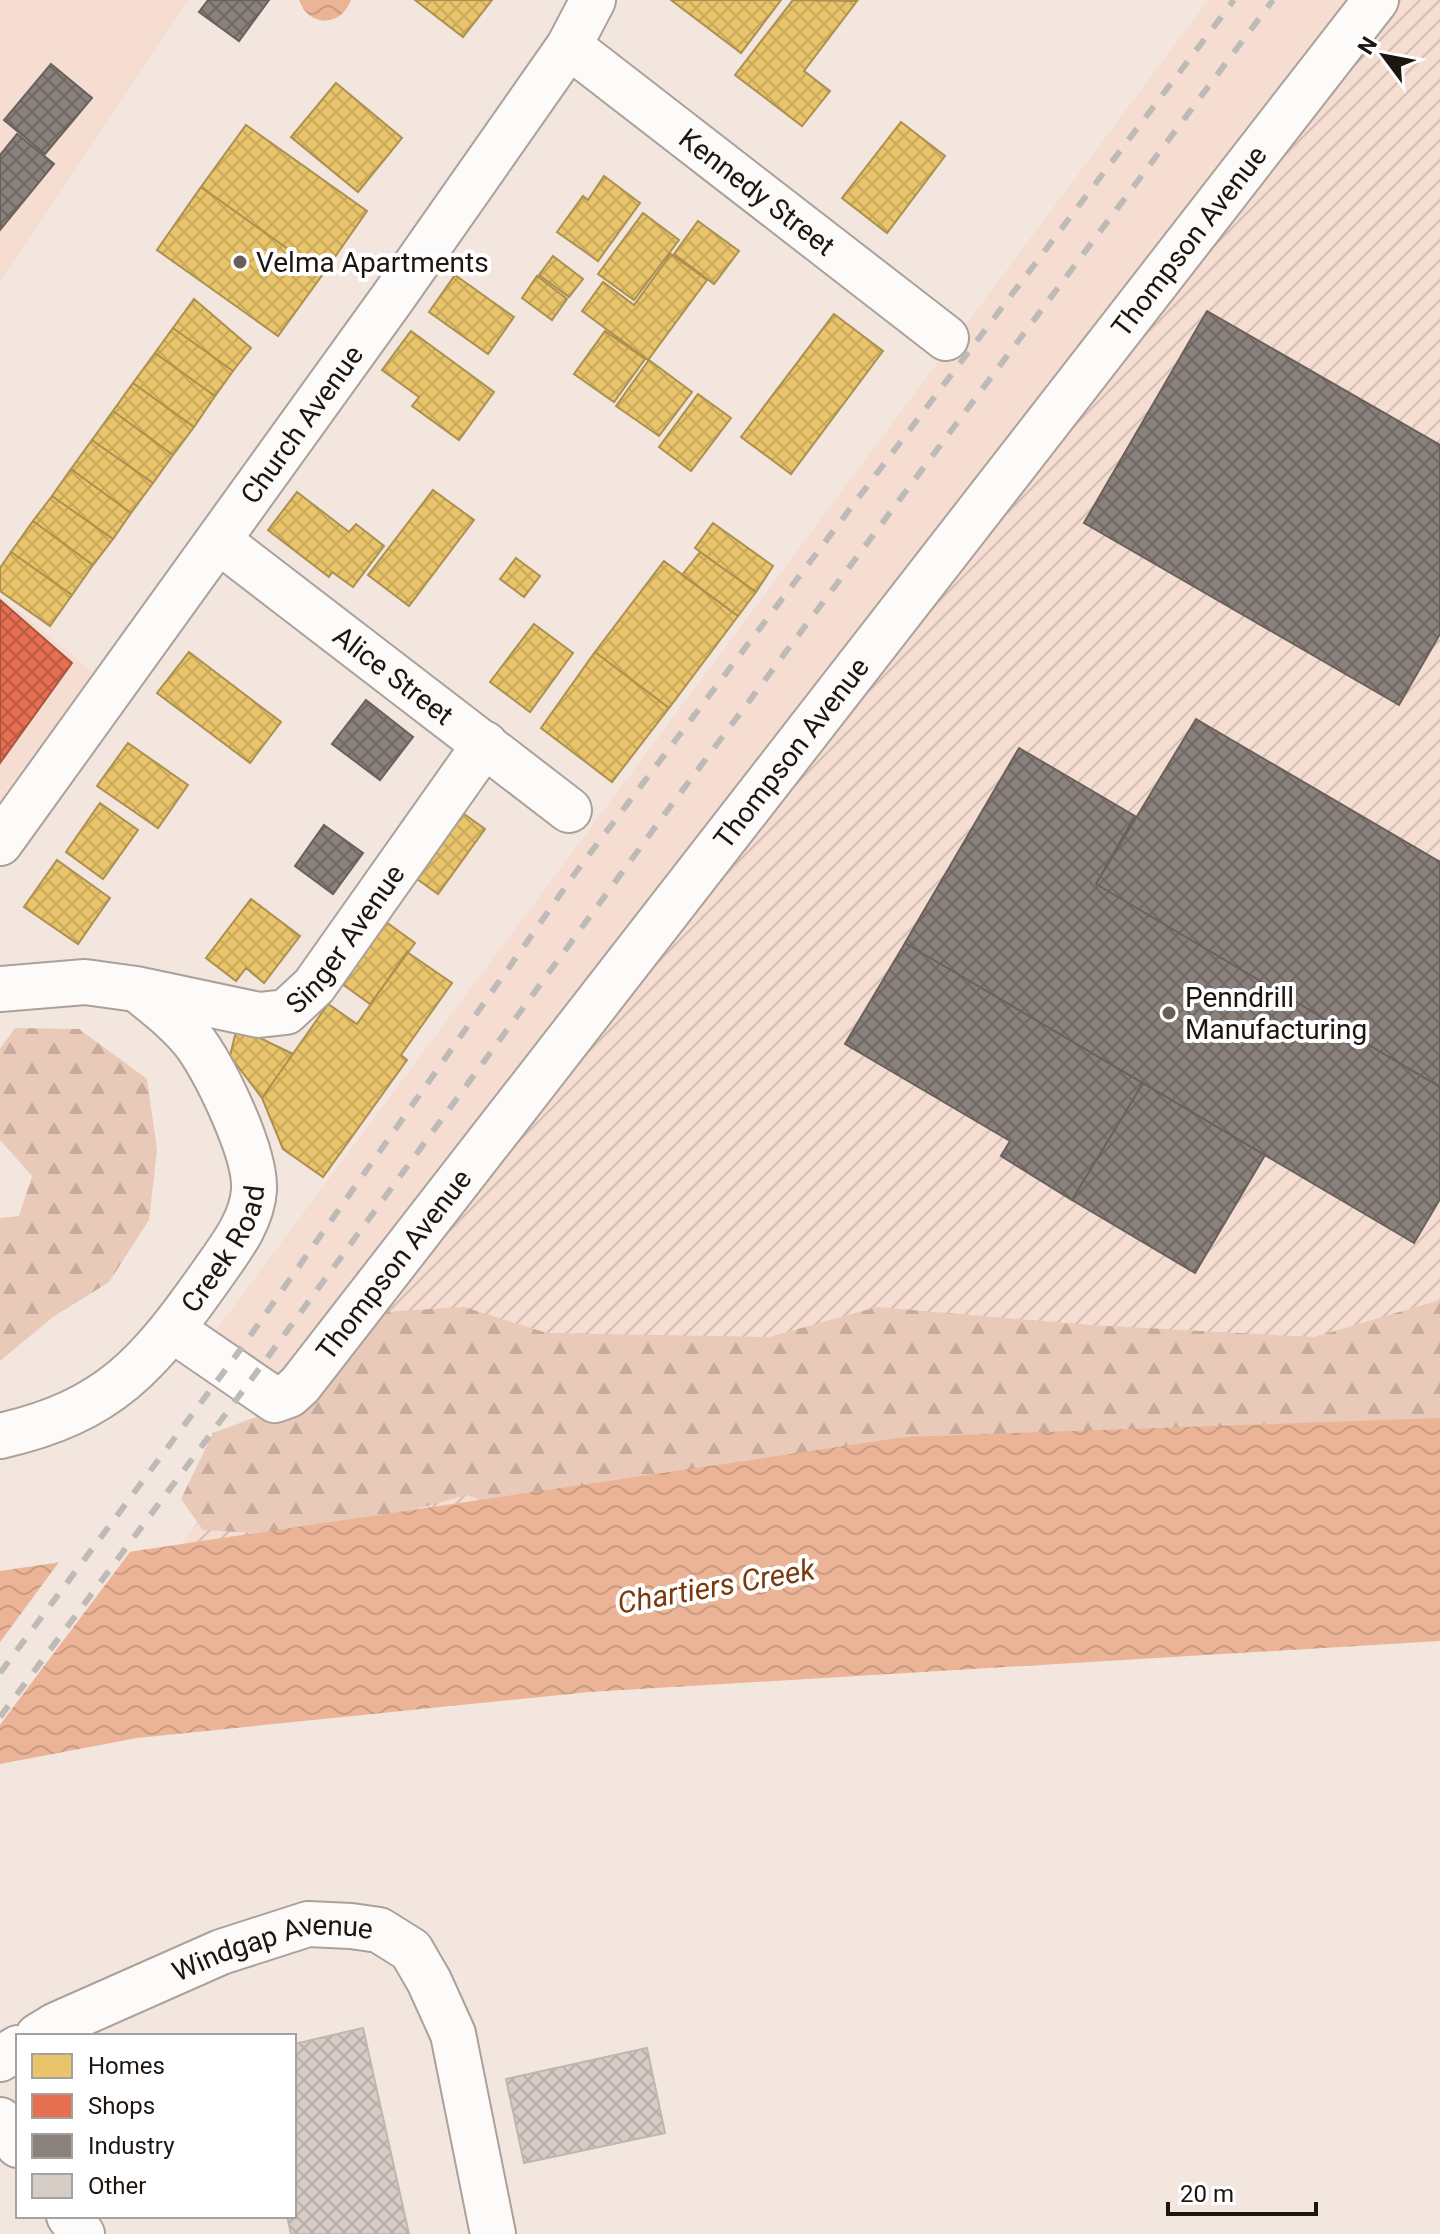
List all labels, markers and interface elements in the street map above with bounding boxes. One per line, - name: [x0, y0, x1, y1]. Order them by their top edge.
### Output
- north arrow: [1344, 16, 1424, 96]
- text: N: [1353, 32, 1382, 59]
- street label: Kennedy Street: [673, 121, 842, 262]
- street label: Thompson Avenue: [1104, 139, 1273, 343]
- place label: Velma Apartments: [256, 246, 489, 279]
- marker: Velma Apartments: [231, 253, 249, 271]
- street label: Church Avenue: [234, 339, 370, 510]
- street label: Alice Street: [327, 619, 460, 731]
- street label: Thompson Avenue: [707, 651, 876, 855]
- street label: Singer Avenue: [279, 858, 411, 1020]
- place label: Penndrill Manufacturing: [1185, 981, 1367, 1046]
- marker: Penndrill Manufacturing: [1160, 1004, 1178, 1022]
- street label: Thompson Avenue: [309, 1162, 478, 1367]
- street label: Creek Road: [174, 1184, 271, 1319]
- water label: Chartiers Creek: [615, 1551, 819, 1621]
- street label: Windgap Avenue: [167, 1907, 375, 1988]
- legend: [16, 2034, 296, 2218]
- text: Homes: [88, 2052, 165, 2080]
- text: Shops: [88, 2092, 155, 2120]
- text: Industry: [88, 2132, 175, 2160]
- scale bar: [1168, 2166, 1316, 2216]
- text: Other: [88, 2172, 146, 2200]
- text: 20 m: [1180, 2180, 1234, 2208]

